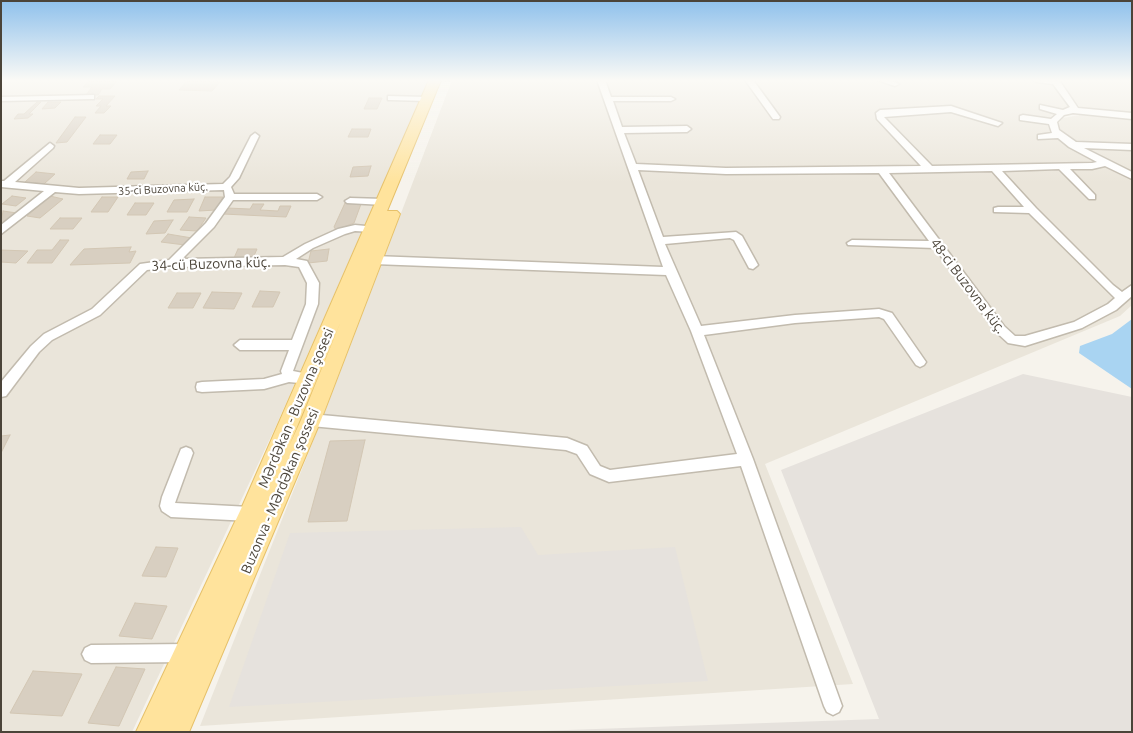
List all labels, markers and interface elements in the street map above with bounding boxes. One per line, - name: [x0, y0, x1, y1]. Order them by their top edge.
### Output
- street label: 35-ci Buzovna küç.: [118, 180, 208, 198]
- street label: 48-ci Buzovna küç.: [927, 235, 1009, 337]
- street label: 34-cü Buzovna küç.: [151, 254, 271, 274]
- street label: Mərdəkan - Buzovna şosesi: [255, 326, 337, 490]
- street label: Buzonva - Mərdəkan şossesi: [237, 406, 323, 576]

